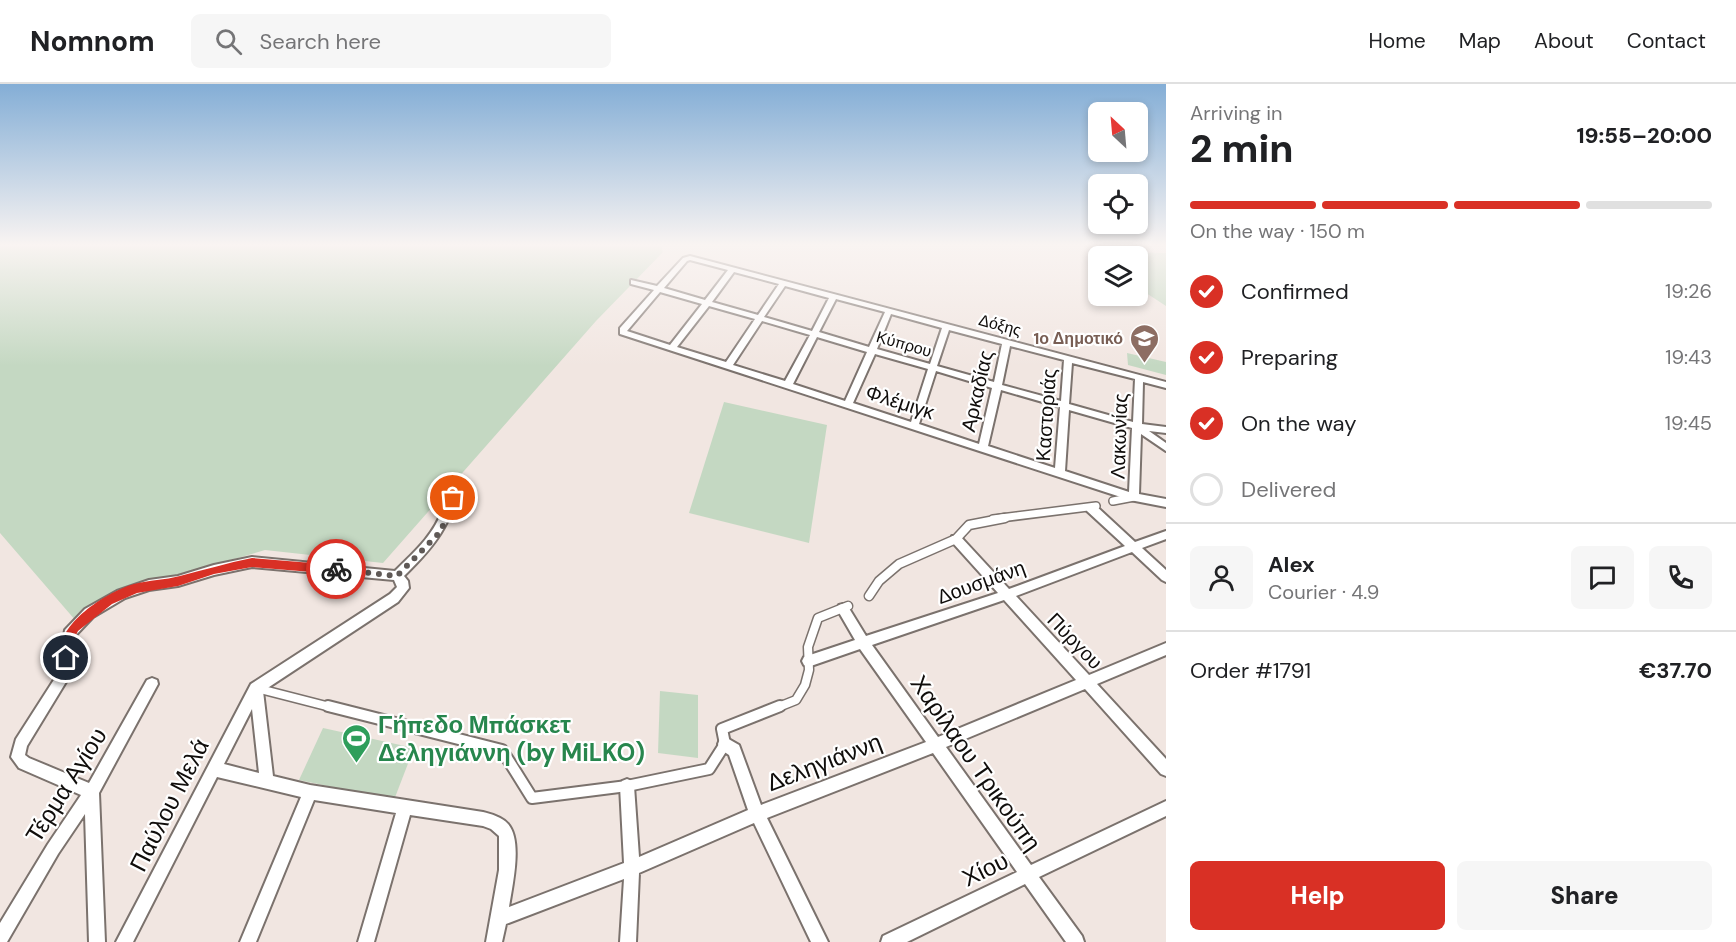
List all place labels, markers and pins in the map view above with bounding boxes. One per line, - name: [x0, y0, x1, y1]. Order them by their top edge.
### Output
- school or university icon: 1ο Δημοτικό: [1128, 322, 1160, 364]
- place label: 1ο Δημοτικό: [1034, 328, 1123, 349]
- pin: [427, 472, 478, 523]
- pin: [40, 632, 91, 683]
- place label: Γήπεδο Μπάσκετ Δεληγιάννη (by MiLKO): [378, 709, 645, 768]
- sports icon: Γήπεδο Μπάσκετ Δεληγιάννη (by MiLKO): [341, 722, 373, 764]

